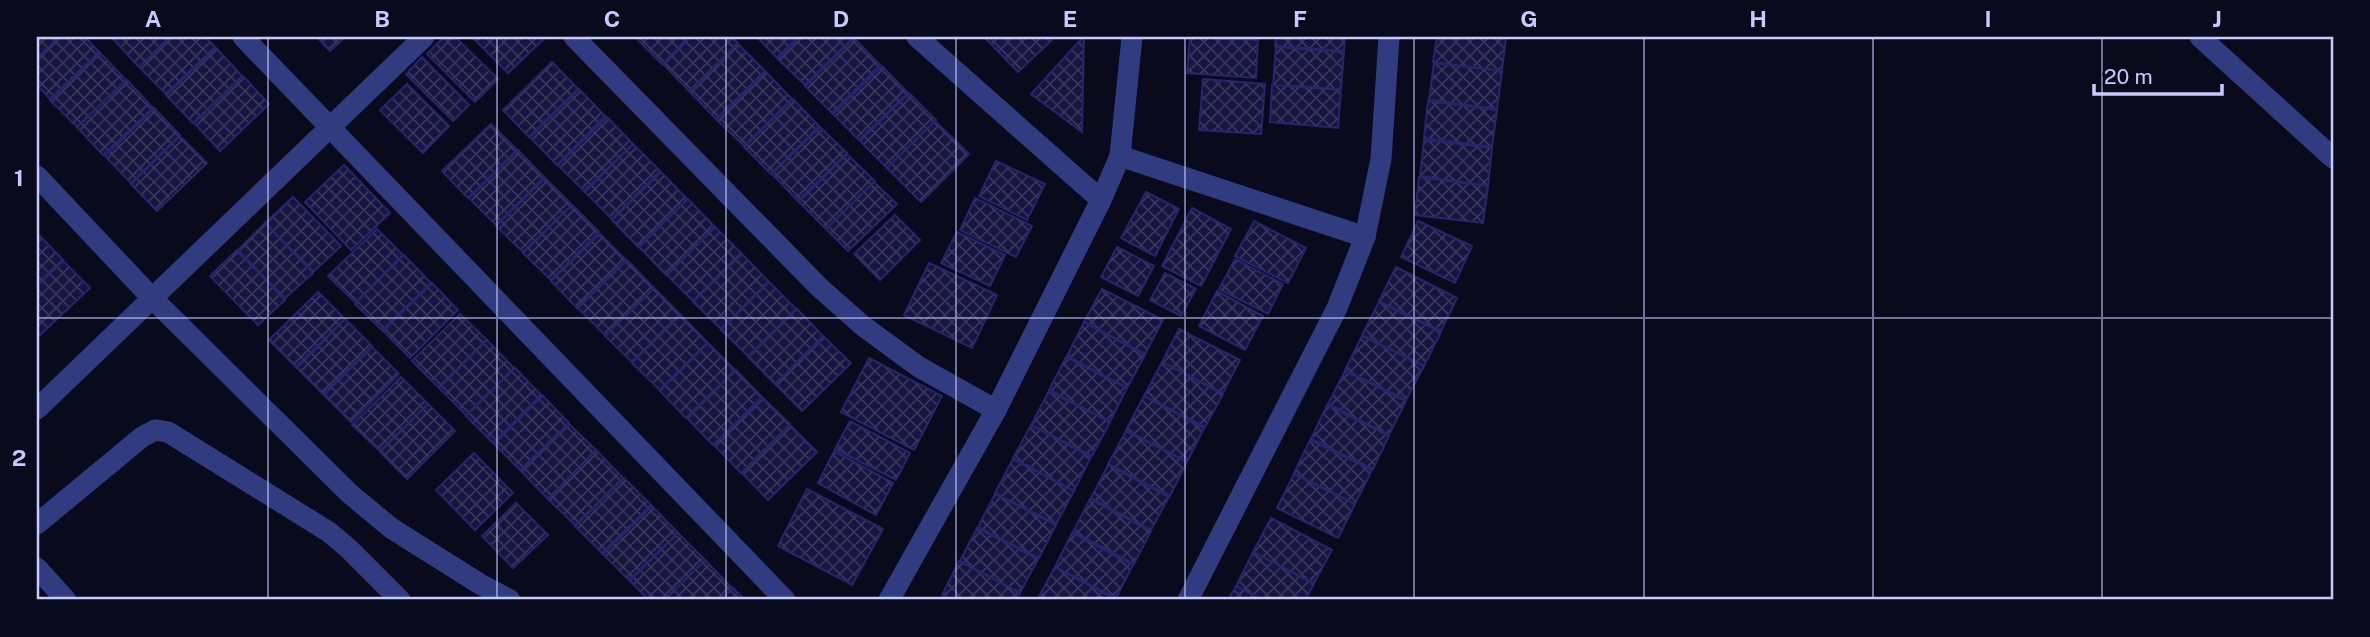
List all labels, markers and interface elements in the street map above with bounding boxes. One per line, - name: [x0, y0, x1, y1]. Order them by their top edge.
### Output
- text: A: [145, 5, 162, 32]
- text: B: [374, 5, 390, 32]
- text: C: [604, 5, 620, 32]
- text: D: [833, 5, 849, 32]
- text: E: [1063, 5, 1077, 32]
- text: F: [1293, 5, 1307, 32]
- text: G: [1520, 5, 1538, 32]
- text: H: [1749, 5, 1767, 32]
- text: I: [1984, 5, 1992, 32]
- text: J: [2212, 5, 2222, 32]
- scale bar: [2094, 52, 2221, 96]
- text: 20 m: [2104, 64, 2153, 89]
- text: 1: [14, 164, 24, 191]
- text: 2: [12, 444, 26, 471]

